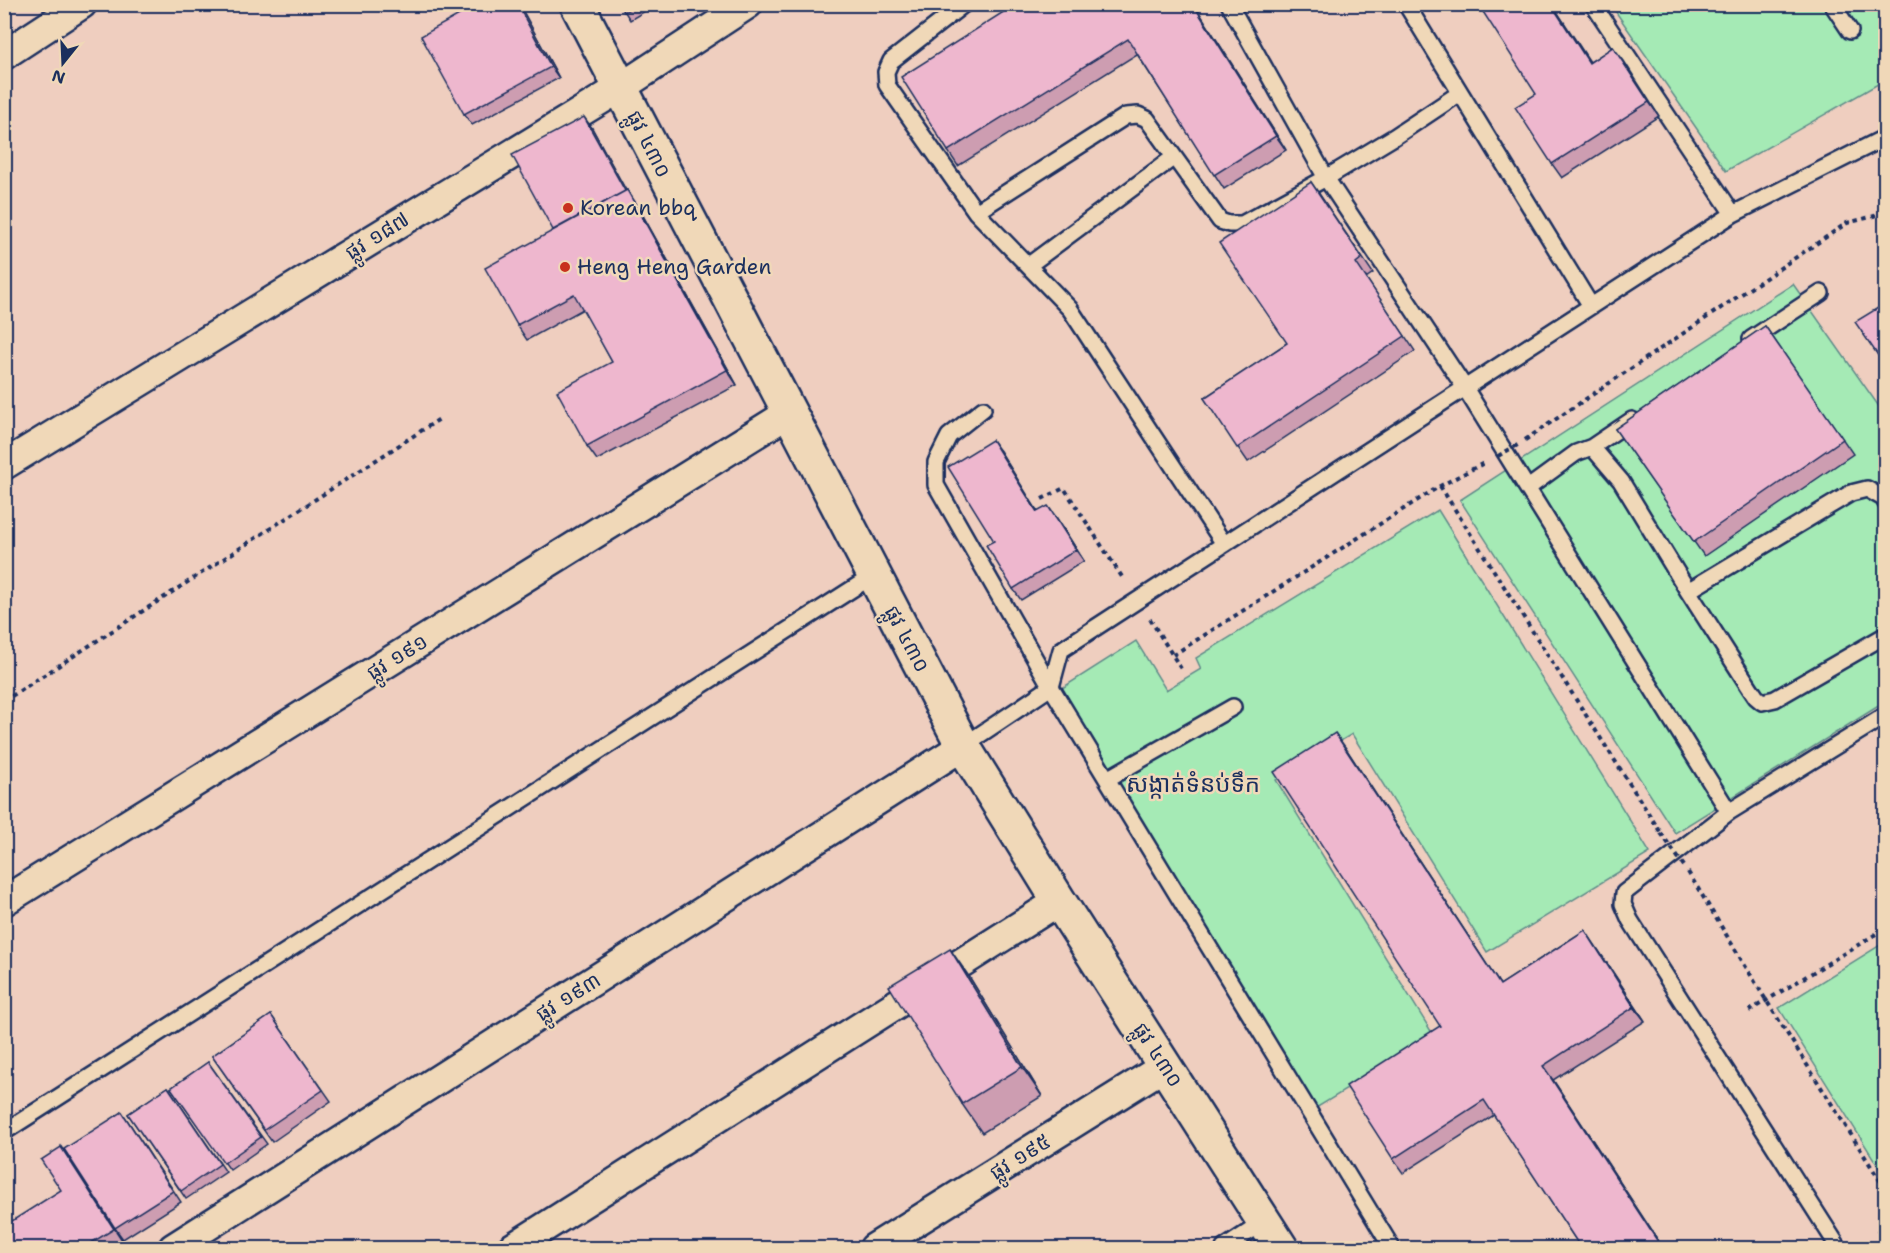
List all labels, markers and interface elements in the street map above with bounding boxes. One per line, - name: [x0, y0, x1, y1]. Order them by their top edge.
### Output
- north arrow: [33, 33, 93, 93]
- text: N: [49, 65, 68, 89]
- street label: ផ្លូវ ៤៣០: [616, 106, 678, 185]
- place label: Korean bbq: [580, 194, 697, 222]
- marker: Korean bbq: [561, 201, 575, 215]
- street label: ផ្លូវ ១៨៧: [340, 205, 417, 271]
- place label: Heng Heng Garden: [577, 253, 772, 281]
- marker: Heng Heng Garden: [558, 260, 572, 274]
- street label: ផ្លូវ ៤៣០: [873, 601, 936, 680]
- street label: ផ្លូវ ១៩១: [361, 627, 436, 691]
- district label: សង្កាត់ទំនប់ទឹក: [1126, 768, 1260, 800]
- street label: ផ្លូវ ១៩៣: [530, 966, 609, 1032]
- street label: ផ្លូវ ៤៣០: [1122, 1017, 1189, 1096]
- street label: ផ្លូវ ១៩៥: [984, 1127, 1059, 1191]

